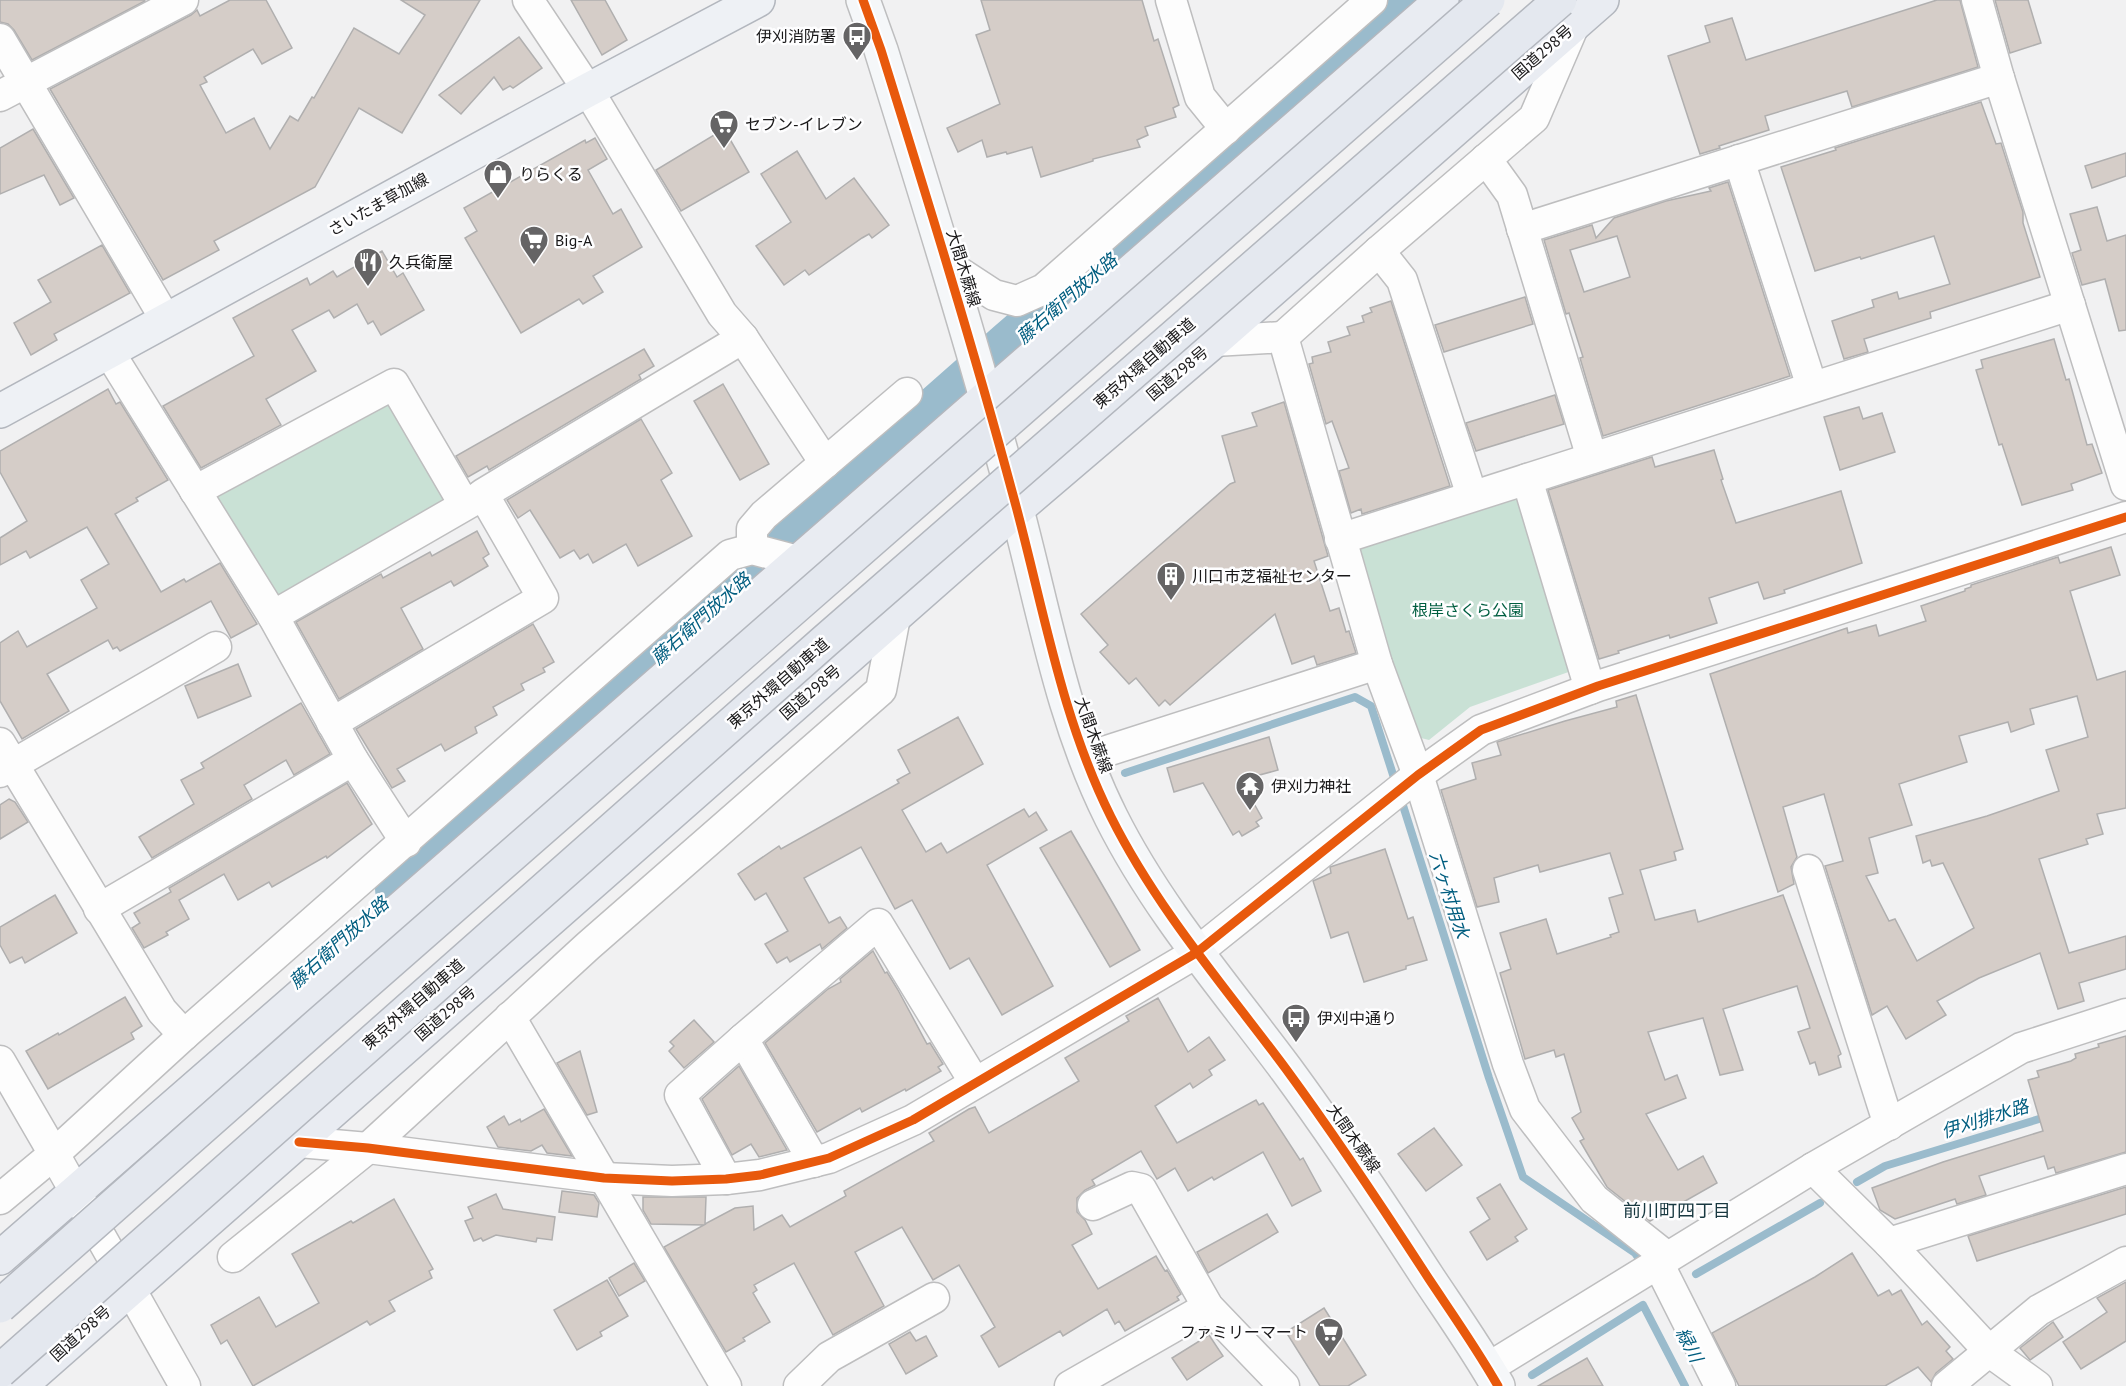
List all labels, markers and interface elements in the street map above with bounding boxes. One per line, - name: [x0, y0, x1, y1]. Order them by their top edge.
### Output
- bus stop icon: 伊刈消防署: [841, 20, 873, 62]
- street label: 国道298号: [1507, 20, 1577, 84]
- place label: 伊刈消防署: [756, 26, 836, 46]
- supermarket icon: セブン-イレブン: [708, 108, 740, 150]
- place label: セブン-イレブン: [745, 114, 863, 134]
- shop icon: りらくる: [482, 158, 514, 200]
- place label: りらくる: [519, 164, 583, 184]
- street label: さいたま草加線: [324, 168, 432, 240]
- supermarket icon: Big-A: [518, 224, 550, 266]
- street label: 大間木蕨線: [943, 227, 985, 309]
- place label: Big-A: [555, 230, 593, 250]
- restaurant icon: 久兵衛屋: [352, 246, 384, 288]
- water label: 藤右衛門放水路: [1012, 247, 1123, 349]
- place label: 久兵衛屋: [389, 252, 453, 272]
- street label: 東京外環自動車道: [1089, 313, 1199, 413]
- street label: 国道298号: [1142, 342, 1212, 404]
- building icon: 川口市芝福祉センター: [1155, 560, 1187, 602]
- place label: 川口市芝福祉センター: [1192, 566, 1352, 586]
- water label: 藤右衛門放水路: [646, 567, 757, 669]
- park label: 根岸さくら公園: [1412, 600, 1524, 620]
- street label: 東京外環自動車道: [723, 633, 833, 733]
- street label: 国道298号: [775, 660, 845, 724]
- street label: 大間木蕨線: [1071, 694, 1117, 776]
- temple icon: 伊刈力神社: [1234, 770, 1266, 812]
- place label: 伊刈力神社: [1271, 776, 1351, 796]
- water label: 六ヶ村用水: [1425, 848, 1475, 943]
- water label: 藤右衛門放水路: [284, 891, 395, 993]
- street label: 東京外環自動車道: [358, 954, 468, 1054]
- street label: 国道298号: [410, 981, 480, 1045]
- bus stop icon: 伊刈中通り: [1280, 1002, 1312, 1044]
- place label: 伊刈中通り: [1317, 1008, 1397, 1028]
- water label: 伊刈排水路: [1938, 1094, 2033, 1143]
- street label: 大間木蕨線: [1323, 1099, 1385, 1177]
- district label: 前川町四丁目: [1623, 1199, 1731, 1222]
- street label: 国道298号: [46, 1301, 114, 1365]
- supermarket icon: ファミリーマート: [1313, 1316, 1345, 1358]
- place label: ファミリーマート: [1180, 1322, 1308, 1342]
- water label: 緑川: [1671, 1324, 1709, 1368]

